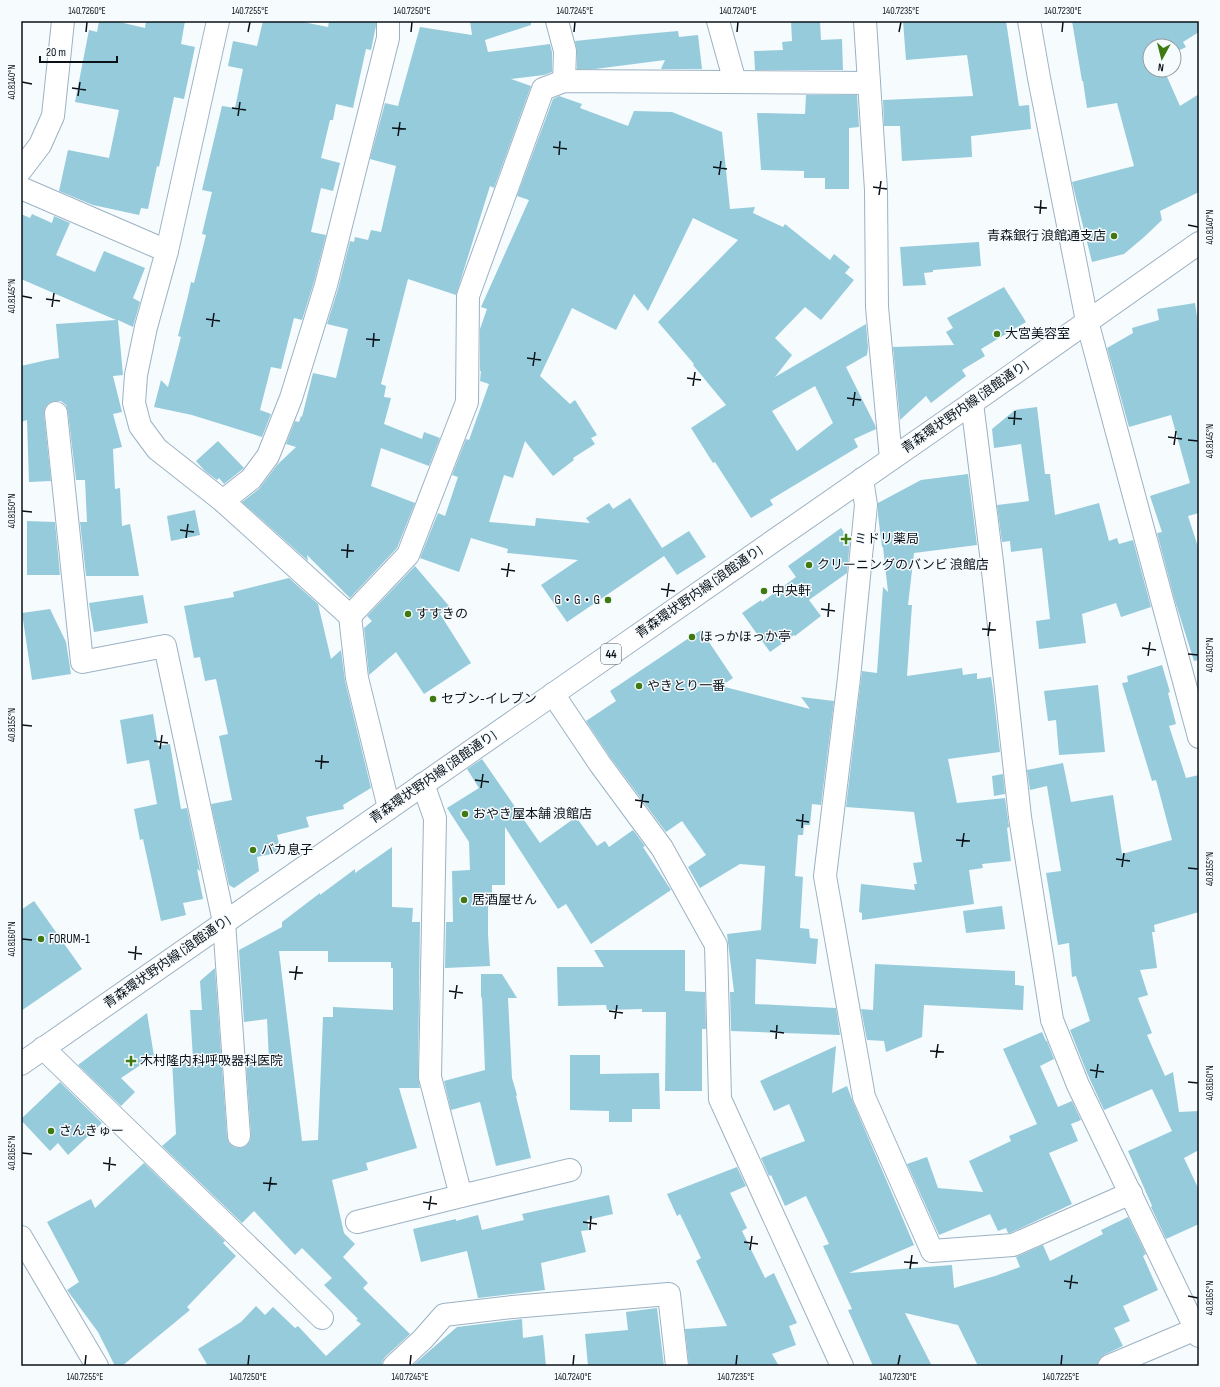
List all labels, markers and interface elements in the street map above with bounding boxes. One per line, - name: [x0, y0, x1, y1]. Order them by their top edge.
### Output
- text: 140.7260°E: [68, 5, 106, 17]
- text: 140.7255°E: [232, 5, 268, 17]
- text: 140.7250°E: [393, 5, 431, 17]
- text: 140.7245°E: [557, 5, 593, 17]
- text: 140.7240°E: [719, 5, 757, 17]
- text: 140.7235°E: [883, 5, 919, 17]
- text: 140.7230°E: [1044, 5, 1082, 17]
- scale bar: [40, 38, 117, 64]
- north arrow: [1142, 38, 1182, 78]
- text: 20 m: [46, 45, 66, 60]
- text: N: [1157, 61, 1165, 74]
- text: 40.8140°N: [6, 65, 18, 99]
- text: 40.8140°N: [1204, 210, 1216, 244]
- place label: 青森銀行 浪館通支店: [987, 228, 1106, 244]
- marker: 青森銀行 浪館通支店: [1109, 231, 1119, 241]
- text: 40.8145°N: [6, 279, 18, 313]
- place label: 大宮美容室: [1005, 326, 1070, 342]
- marker: 大宮美容室: [992, 329, 1002, 339]
- street label: 青森環状野内線 (浪館通り): [899, 357, 1031, 457]
- text: 40.8145°N: [1204, 424, 1216, 458]
- text: 40.8150°N: [6, 494, 18, 528]
- place label: ミドリ薬局: [854, 531, 919, 547]
- marker: ミドリ薬局: [841, 534, 851, 544]
- street label: 青森環状野内線 (浪館通り): [633, 542, 765, 642]
- place label: クリーニングのバンビ 浪館店: [817, 557, 989, 573]
- marker: クリーニングのバンビ 浪館店: [804, 560, 814, 570]
- place label: 中央軒: [772, 583, 811, 599]
- marker: 中央軒: [759, 586, 769, 596]
- place label: G・G・G: [554, 592, 600, 608]
- marker: G・G・G: [603, 595, 613, 605]
- place label: すすきの: [416, 606, 468, 622]
- marker: すすきの: [403, 609, 413, 619]
- place label: ほっかほっか亭: [700, 629, 791, 645]
- marker: ほっかほっか亭: [687, 632, 697, 642]
- text: 40.8150°N: [1204, 638, 1216, 672]
- road number: 44: [601, 644, 621, 664]
- place label: やきとり一番: [647, 678, 725, 694]
- marker: やきとり一番: [634, 681, 644, 691]
- place label: セブン-イレブン: [441, 691, 537, 707]
- marker: セブン-イレブン: [428, 694, 438, 704]
- text: 40.8155°N: [6, 708, 18, 742]
- street label: 青森環状野内線 (浪館通り): [367, 727, 499, 827]
- place label: おやき屋本舗 浪館店: [473, 806, 592, 822]
- marker: おやき屋本舗 浪館店: [460, 809, 470, 819]
- place label: バカ息子: [261, 842, 313, 858]
- marker: バカ息子: [248, 845, 258, 855]
- text: 40.8155°N: [1204, 852, 1216, 886]
- place label: 居酒屋せん: [472, 892, 537, 908]
- marker: 居酒屋せん: [459, 895, 469, 905]
- street label: 青森環状野内線 (浪館通り): [101, 912, 233, 1012]
- text: 40.8160°N: [6, 922, 18, 956]
- place label: FORUM-1: [49, 931, 90, 947]
- marker: FORUM-1: [36, 934, 46, 944]
- place label: 木村隆内科呼吸器科医院: [140, 1053, 283, 1069]
- marker: 木村隆内科呼吸器科医院: [125, 1055, 137, 1067]
- text: 40.8160°N: [1204, 1066, 1216, 1100]
- place label: さんきゅー: [59, 1123, 124, 1139]
- marker: さんきゅー: [46, 1126, 56, 1136]
- text: 40.8165°N: [6, 1136, 18, 1170]
- text: 40.8165°N: [1204, 1281, 1216, 1315]
- text: 140.7255°E: [67, 1371, 103, 1383]
- text: 140.7250°E: [229, 1371, 267, 1383]
- text: 140.7245°E: [392, 1371, 428, 1383]
- text: 140.7240°E: [554, 1371, 592, 1383]
- text: 140.7235°E: [718, 1371, 754, 1383]
- text: 140.7230°E: [879, 1371, 917, 1383]
- text: 140.7225°E: [1043, 1371, 1079, 1383]

